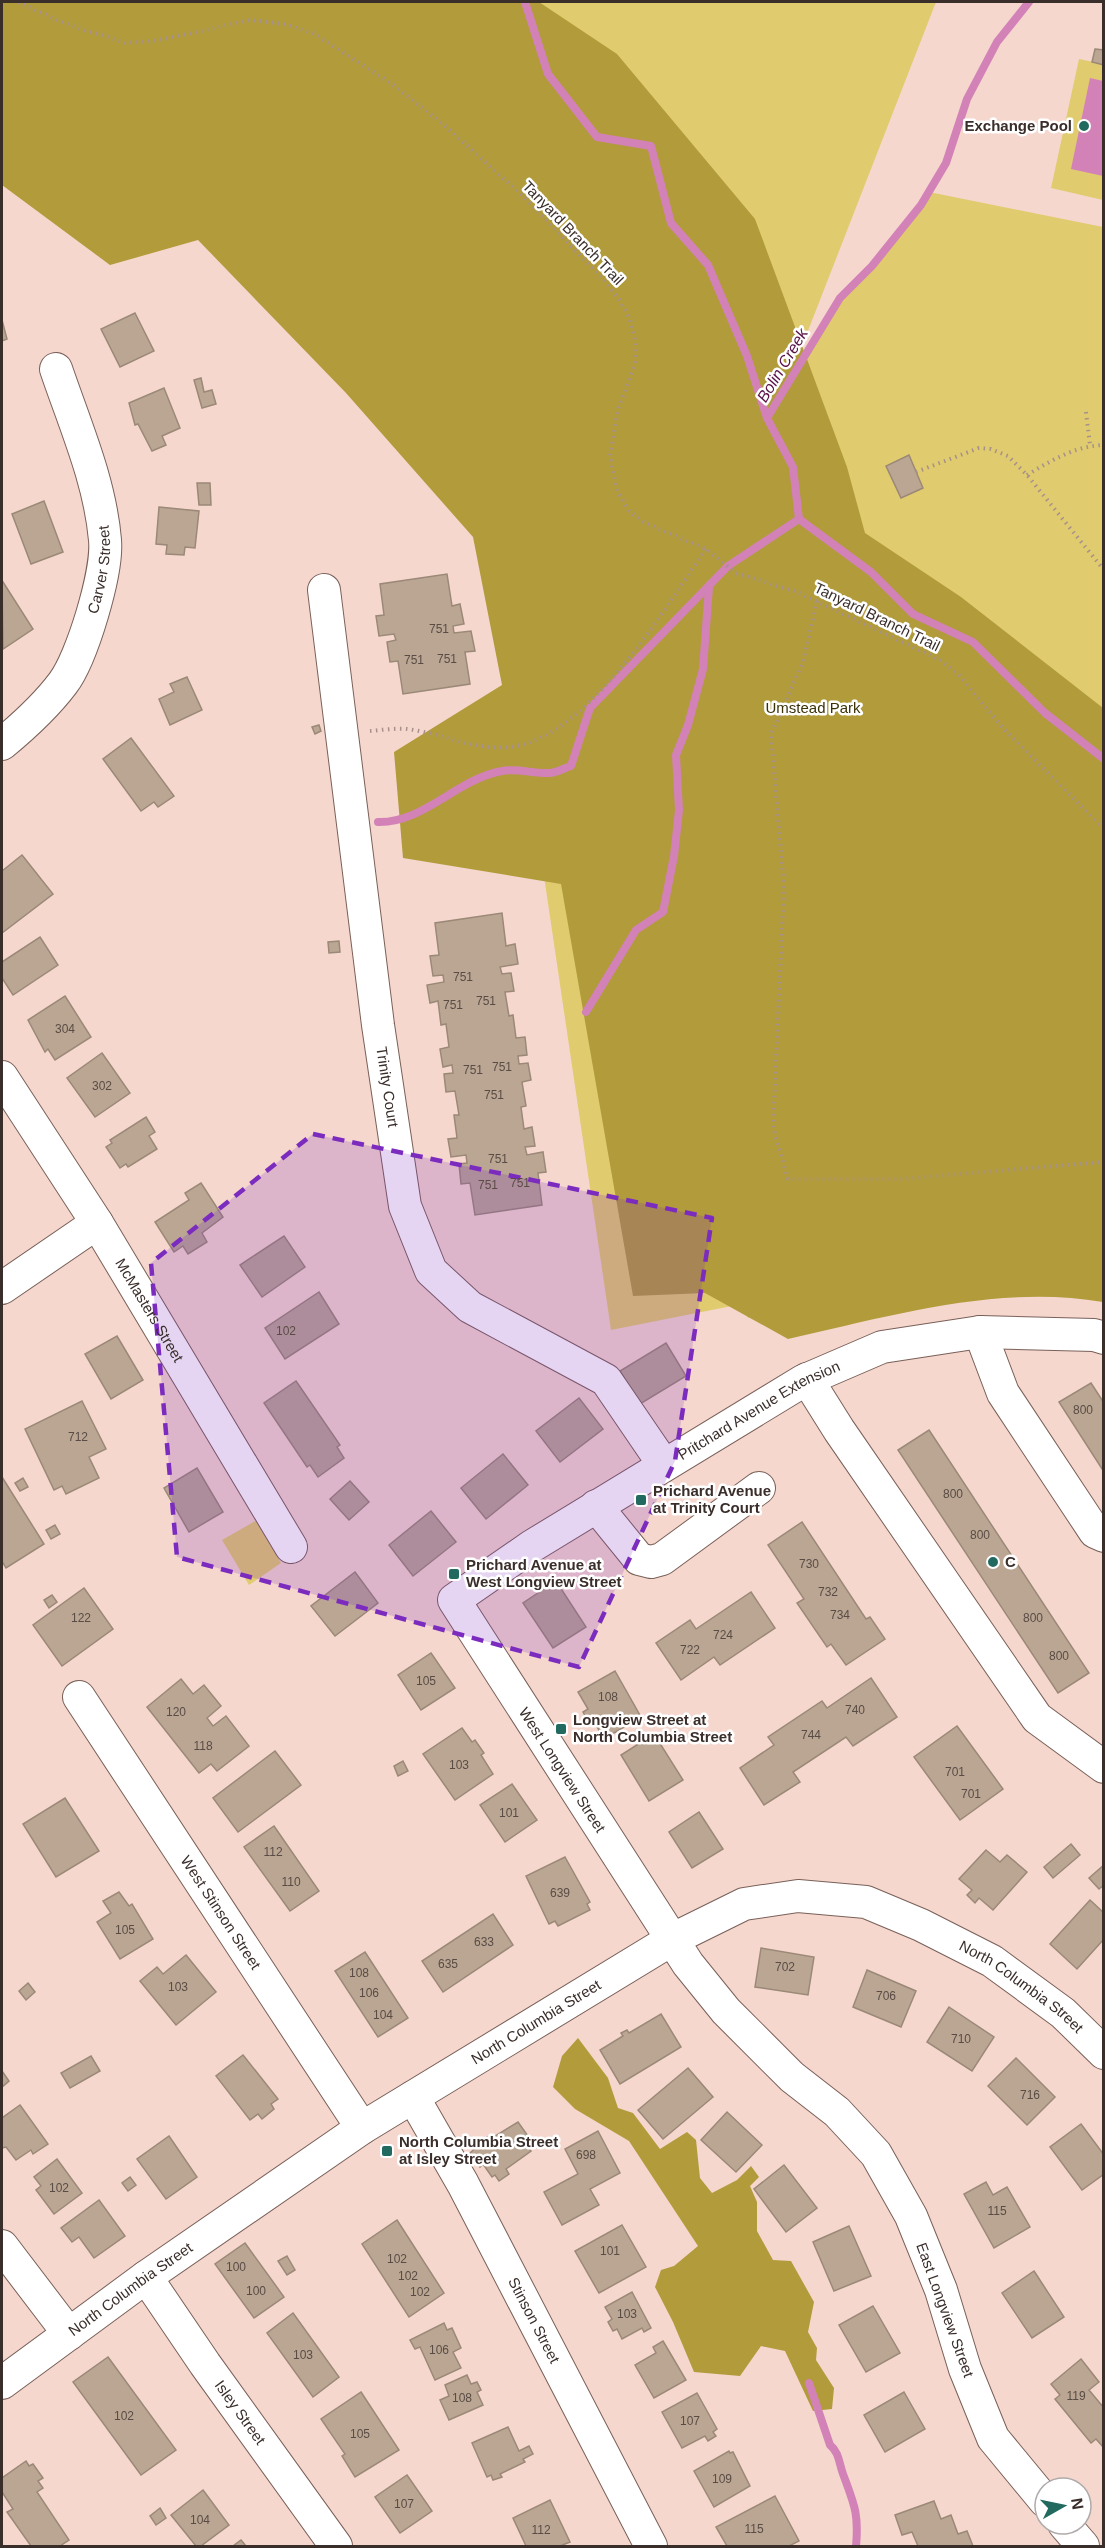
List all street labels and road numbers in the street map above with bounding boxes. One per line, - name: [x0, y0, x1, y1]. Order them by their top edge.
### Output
- street label: Tanyard Branch Trail: [519, 177, 627, 288]
- street label: Carver Street: [84, 524, 113, 615]
- street label: Tanyard Branch Trail: [812, 579, 943, 654]
- street label: Trinity Court: [373, 1045, 402, 1129]
- street label: McMasters Street: [112, 1255, 188, 1366]
- street label: Pritchard Avenue Extension: [675, 1357, 842, 1463]
- street label: West Longview Street: [516, 1704, 610, 1836]
- street label: West Stinson Street: [178, 1852, 265, 1973]
- street label: North Columbia Street: [957, 1937, 1088, 2037]
- street label: North Columbia Street: [468, 1975, 604, 2068]
- street label: North Columbia Street: [65, 2238, 196, 2339]
- street label: East Longview Street: [913, 2240, 978, 2380]
- street label: Stinson Street: [505, 2274, 564, 2367]
- street label: Isley Street: [212, 2377, 270, 2448]

